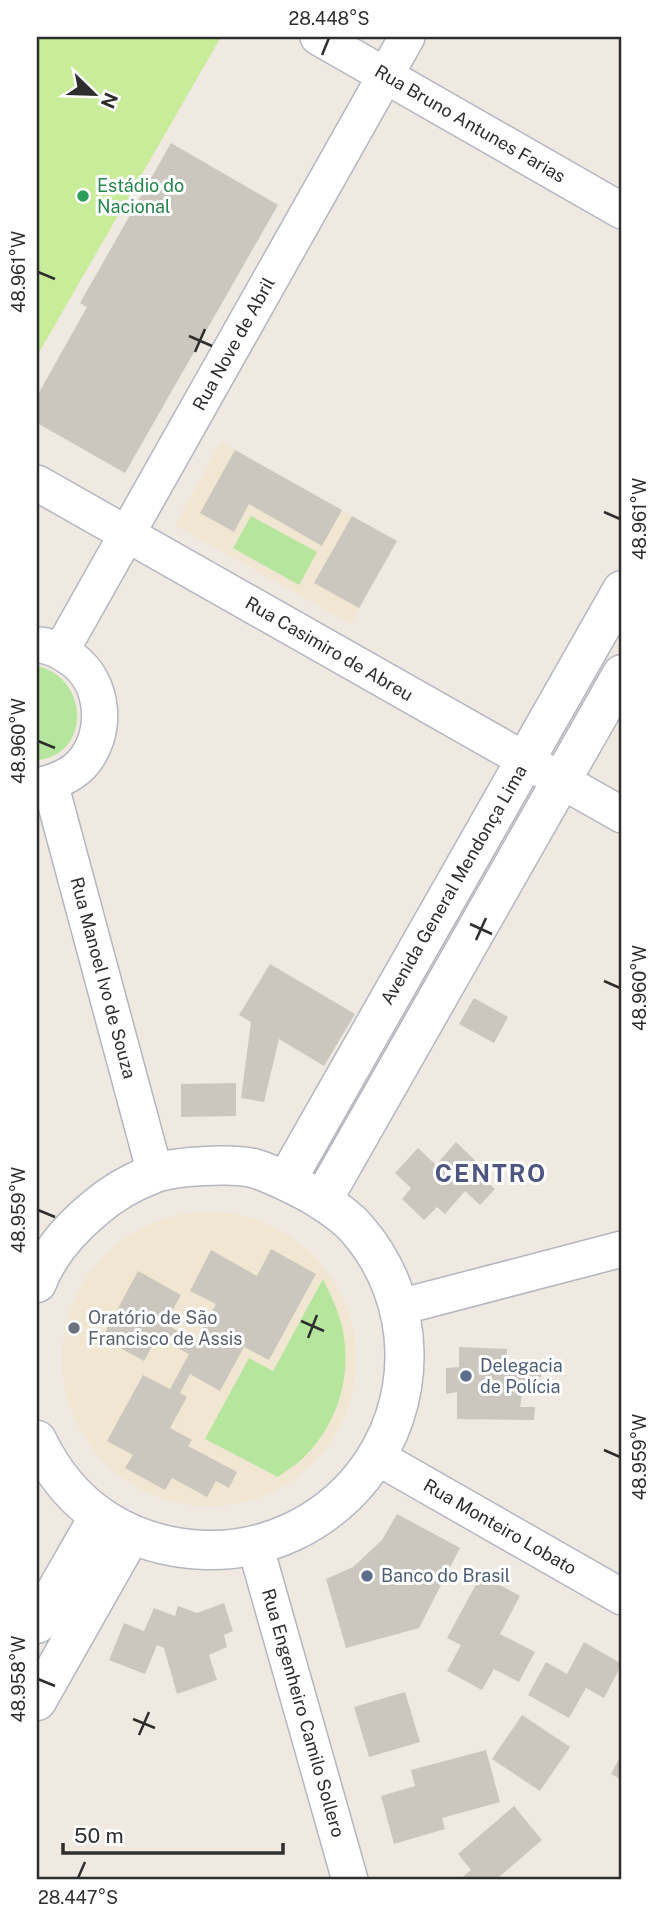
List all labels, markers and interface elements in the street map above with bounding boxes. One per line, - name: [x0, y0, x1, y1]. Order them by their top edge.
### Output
- text: 28.448°S: [289, 8, 370, 29]
- north arrow: [60, 60, 130, 130]
- street label: Rua Bruno Antunes Farias: [371, 60, 569, 187]
- text: N: [97, 90, 123, 112]
- place label: Estádio do Nacional: [97, 175, 184, 217]
- marker: Estádio do Nacional: [75, 188, 91, 204]
- text: 48.961°W: [8, 231, 29, 313]
- street label: Rua Nove de Abril: [188, 273, 279, 414]
- text: 48.961°W: [629, 478, 650, 560]
- street label: Rua Casimiro de Abreu: [242, 592, 417, 705]
- text: 48.960°W: [8, 698, 29, 784]
- street label: Avenida General Mendonça Lima: [376, 761, 531, 1008]
- street label: Rua Manoel Ivo de Souza: [66, 875, 141, 1081]
- text: 48.960°W: [629, 945, 650, 1031]
- district label: CENTRO: [435, 1159, 547, 1187]
- text: 48.959°W: [8, 1167, 29, 1253]
- place label: Oratório de São Francisco de Assis: [88, 1307, 242, 1349]
- marker: Oratório de São Francisco de Assis: [66, 1320, 82, 1336]
- place label: Delegacia de Polícia: [480, 1355, 563, 1397]
- marker: Delegacia de Polícia: [458, 1368, 474, 1384]
- text: 48.959°W: [629, 1414, 650, 1500]
- street label: Rua Monteiro Lobato: [420, 1474, 580, 1579]
- place label: Banco do Brasil: [381, 1565, 510, 1586]
- marker: Banco do Brasil: [359, 1568, 375, 1584]
- street label: Rua Engenheiro Camilo Sollero: [258, 1586, 349, 1840]
- text: 48.958°W: [8, 1636, 29, 1722]
- scale bar: [63, 1812, 284, 1856]
- text: 50 m: [74, 1823, 124, 1848]
- text: 28.447°S: [38, 1887, 118, 1908]

